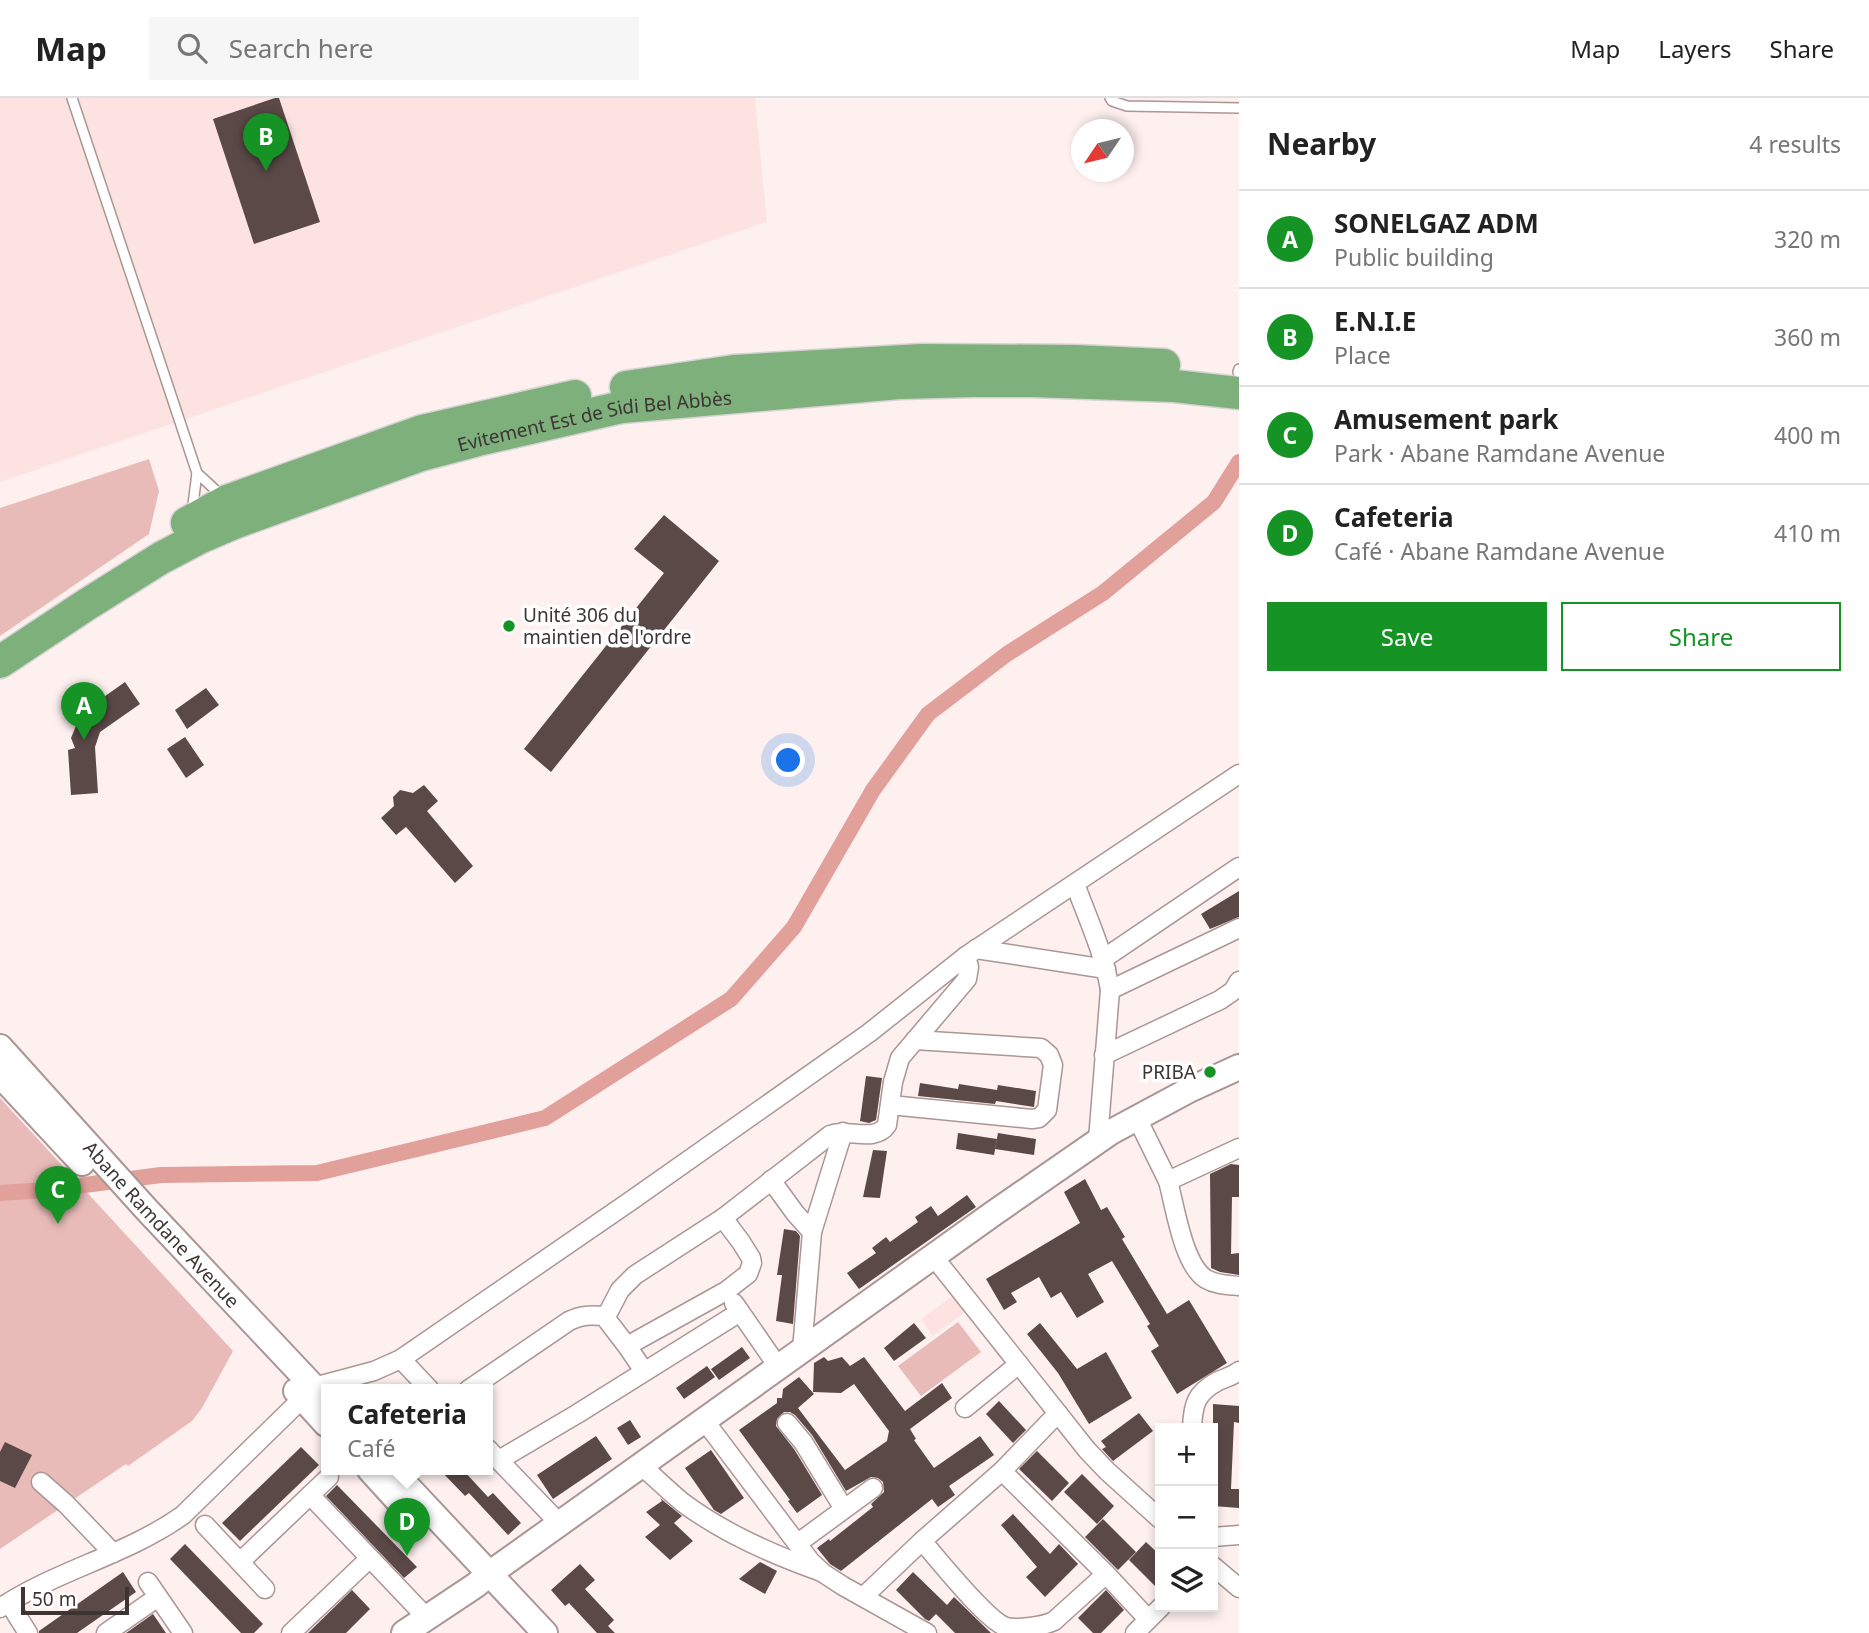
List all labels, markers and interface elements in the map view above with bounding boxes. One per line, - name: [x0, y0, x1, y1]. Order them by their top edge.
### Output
- search box: [149, 17, 639, 80]
- text: Map: [35, 26, 107, 71]
- icon: search: [173, 29, 211, 67]
- text: Search here: [229, 30, 373, 66]
- text: Map: [1570, 32, 1620, 65]
- text: Layers: [1658, 32, 1732, 65]
- text: Share: [1770, 32, 1834, 65]
- pin: B: [243, 113, 289, 171]
- north arrow: [1071, 119, 1134, 182]
- text: Nearby: [1267, 123, 1376, 164]
- text: 4 results: [1749, 128, 1841, 160]
- text: SONELGAZ ADM: [1334, 205, 1539, 241]
- text: A: [1282, 223, 1298, 255]
- text: 320 m: [1774, 223, 1841, 255]
- text: Public building: [1334, 241, 1494, 273]
- text: E.N.I.E: [1334, 303, 1416, 339]
- text: B: [1282, 321, 1298, 353]
- text: 360 m: [1774, 321, 1841, 353]
- text: Place: [1334, 339, 1391, 371]
- street label: Evitement Est de Sidi Bel Abbès: [454, 385, 733, 458]
- text: Amusement park: [1334, 401, 1558, 437]
- text: C: [1283, 419, 1297, 451]
- text: 400 m: [1774, 419, 1841, 451]
- text: Park · Abane Ramdane Avenue: [1334, 437, 1665, 469]
- text: Cafeteria: [1334, 499, 1454, 535]
- text: D: [1282, 517, 1298, 549]
- text: 410 m: [1774, 517, 1841, 549]
- text: Café · Abane Ramdane Avenue: [1334, 535, 1665, 567]
- place label: Unité 306 du maintien de l'ordre: [523, 602, 691, 650]
- button: Save: [1267, 602, 1547, 671]
- button: Share: [1561, 602, 1841, 671]
- marker: Unité 306 du maintien de l'ordre: [501, 618, 517, 634]
- pin: A: [61, 682, 107, 740]
- your location: [771, 743, 805, 777]
- place label: PRIBA: [1142, 1059, 1197, 1085]
- marker: PRIBA: [1202, 1064, 1218, 1080]
- street label: Abane Ramdane Avenue: [78, 1135, 246, 1313]
- pin: C: [35, 1166, 81, 1224]
- popup: [321, 1384, 493, 1475]
- text: Cafeteria: [347, 1396, 467, 1432]
- map controls: [1155, 1423, 1218, 1612]
- button: +: [1155, 1423, 1218, 1486]
- text: Café: [347, 1432, 396, 1464]
- button: −: [1155, 1486, 1218, 1549]
- pin: D: [384, 1498, 430, 1556]
- button: layers: [1155, 1549, 1218, 1612]
- scale bar: [21, 1584, 130, 1616]
- text: 50 m: [32, 1586, 76, 1612]

